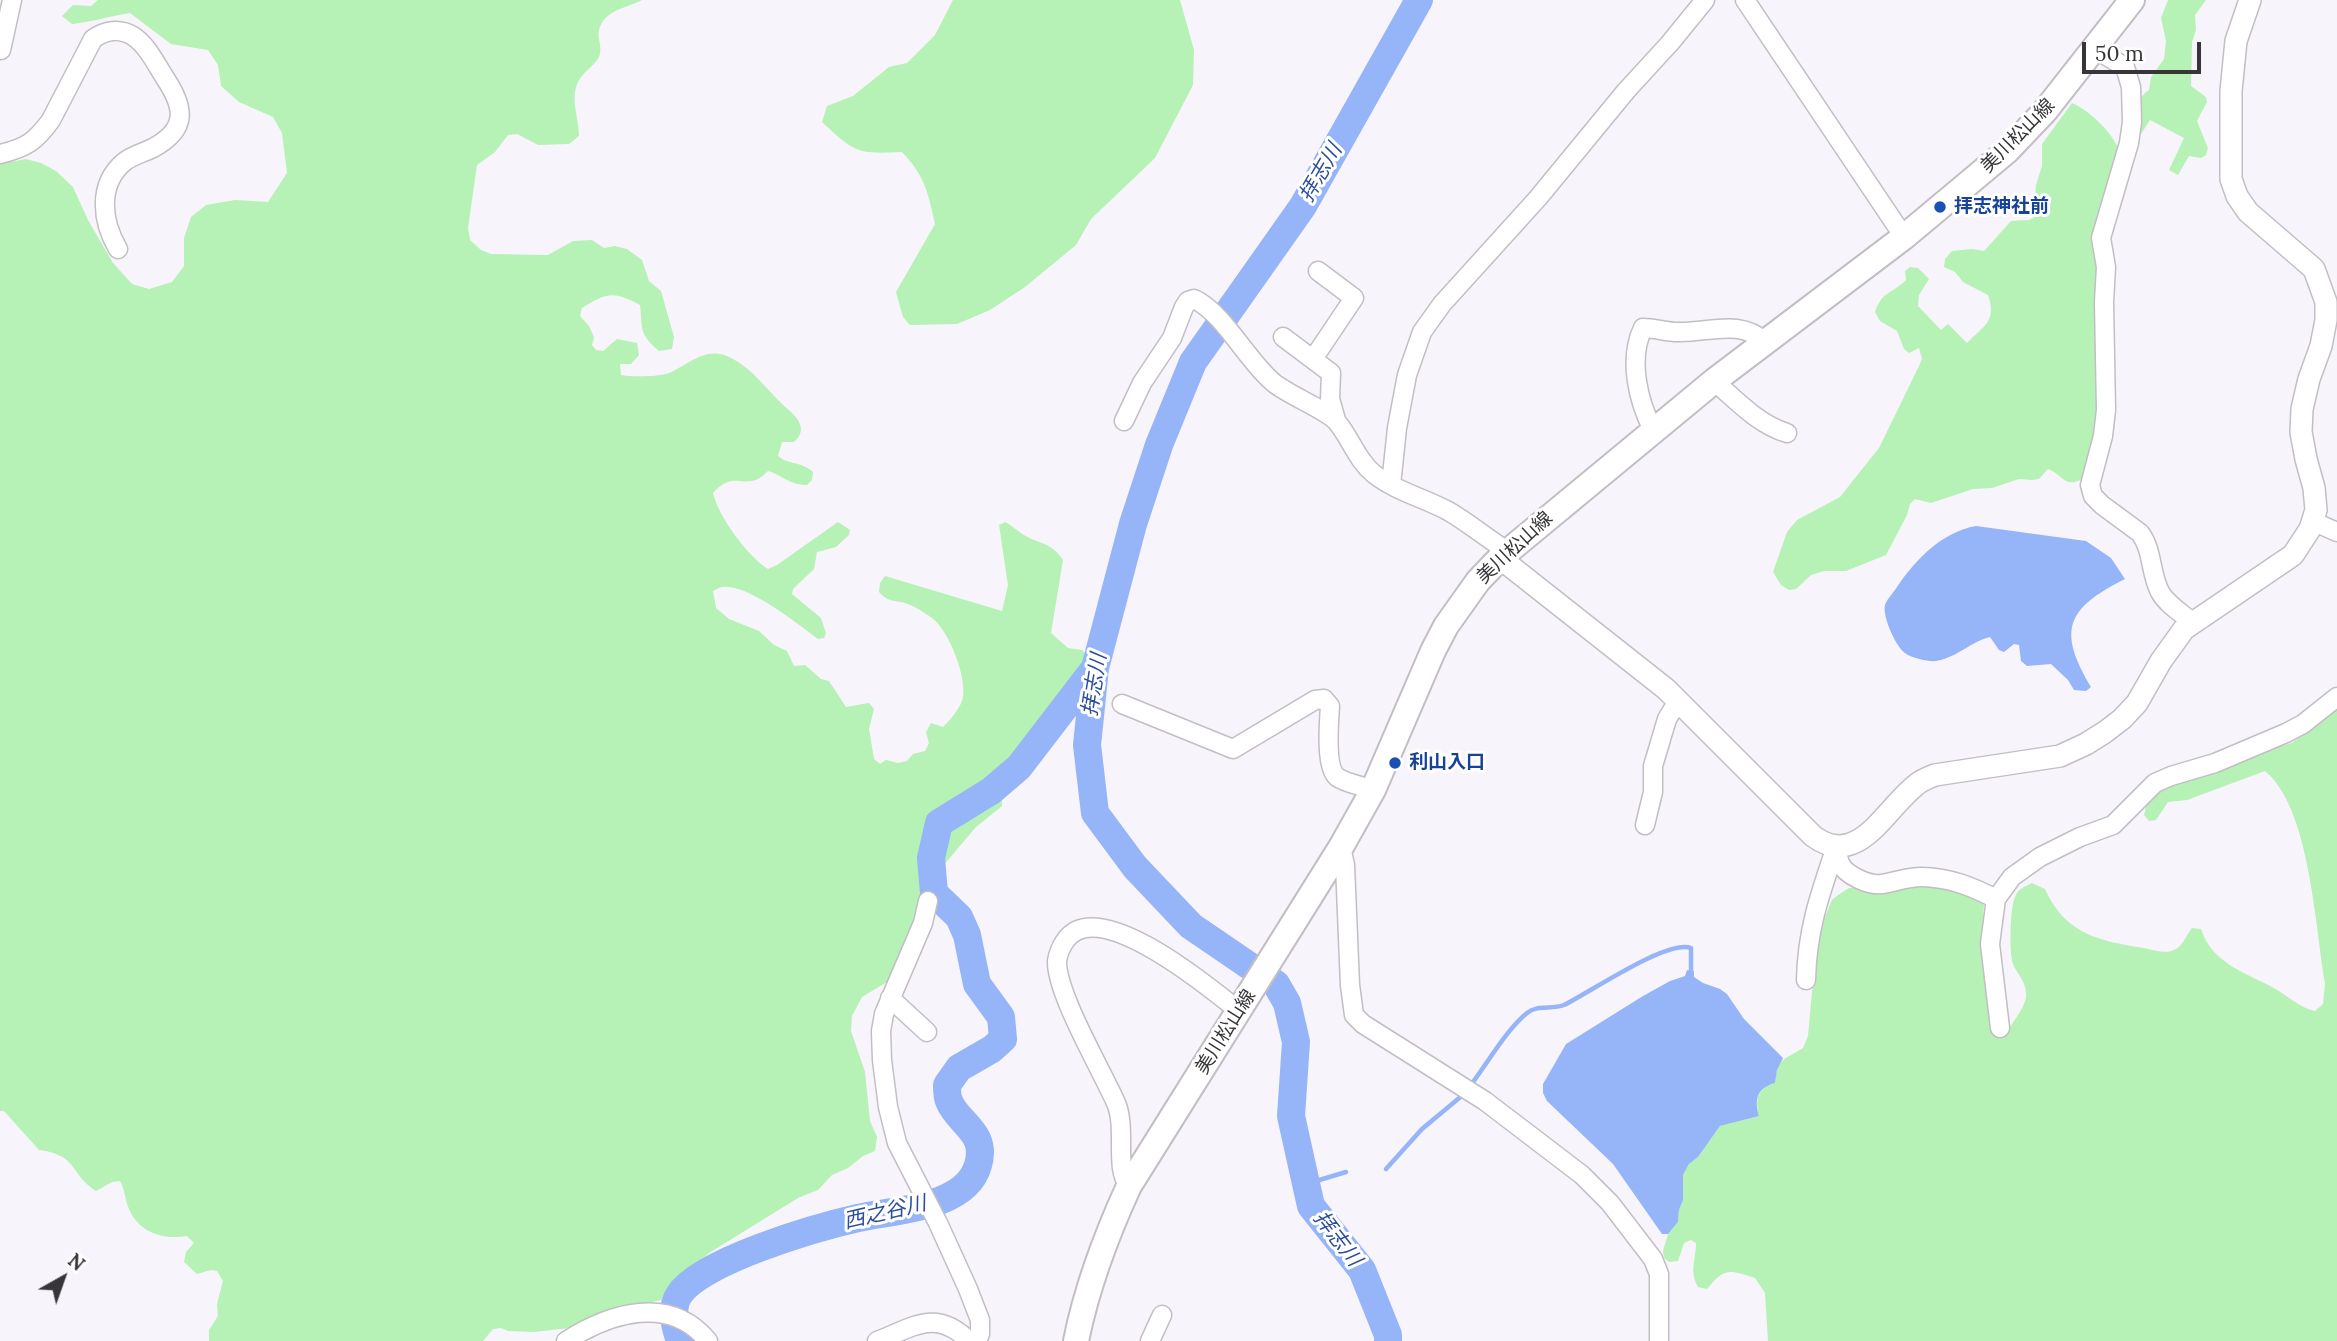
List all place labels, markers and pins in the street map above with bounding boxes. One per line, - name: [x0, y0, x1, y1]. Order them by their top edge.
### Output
- place label: 拝志神社前: [1954, 196, 2049, 218]
- marker: 拝志神社前: [1932, 199, 1948, 215]
- place label: 利山入口: [1409, 752, 1485, 774]
- marker: 利山入口: [1387, 755, 1403, 771]

